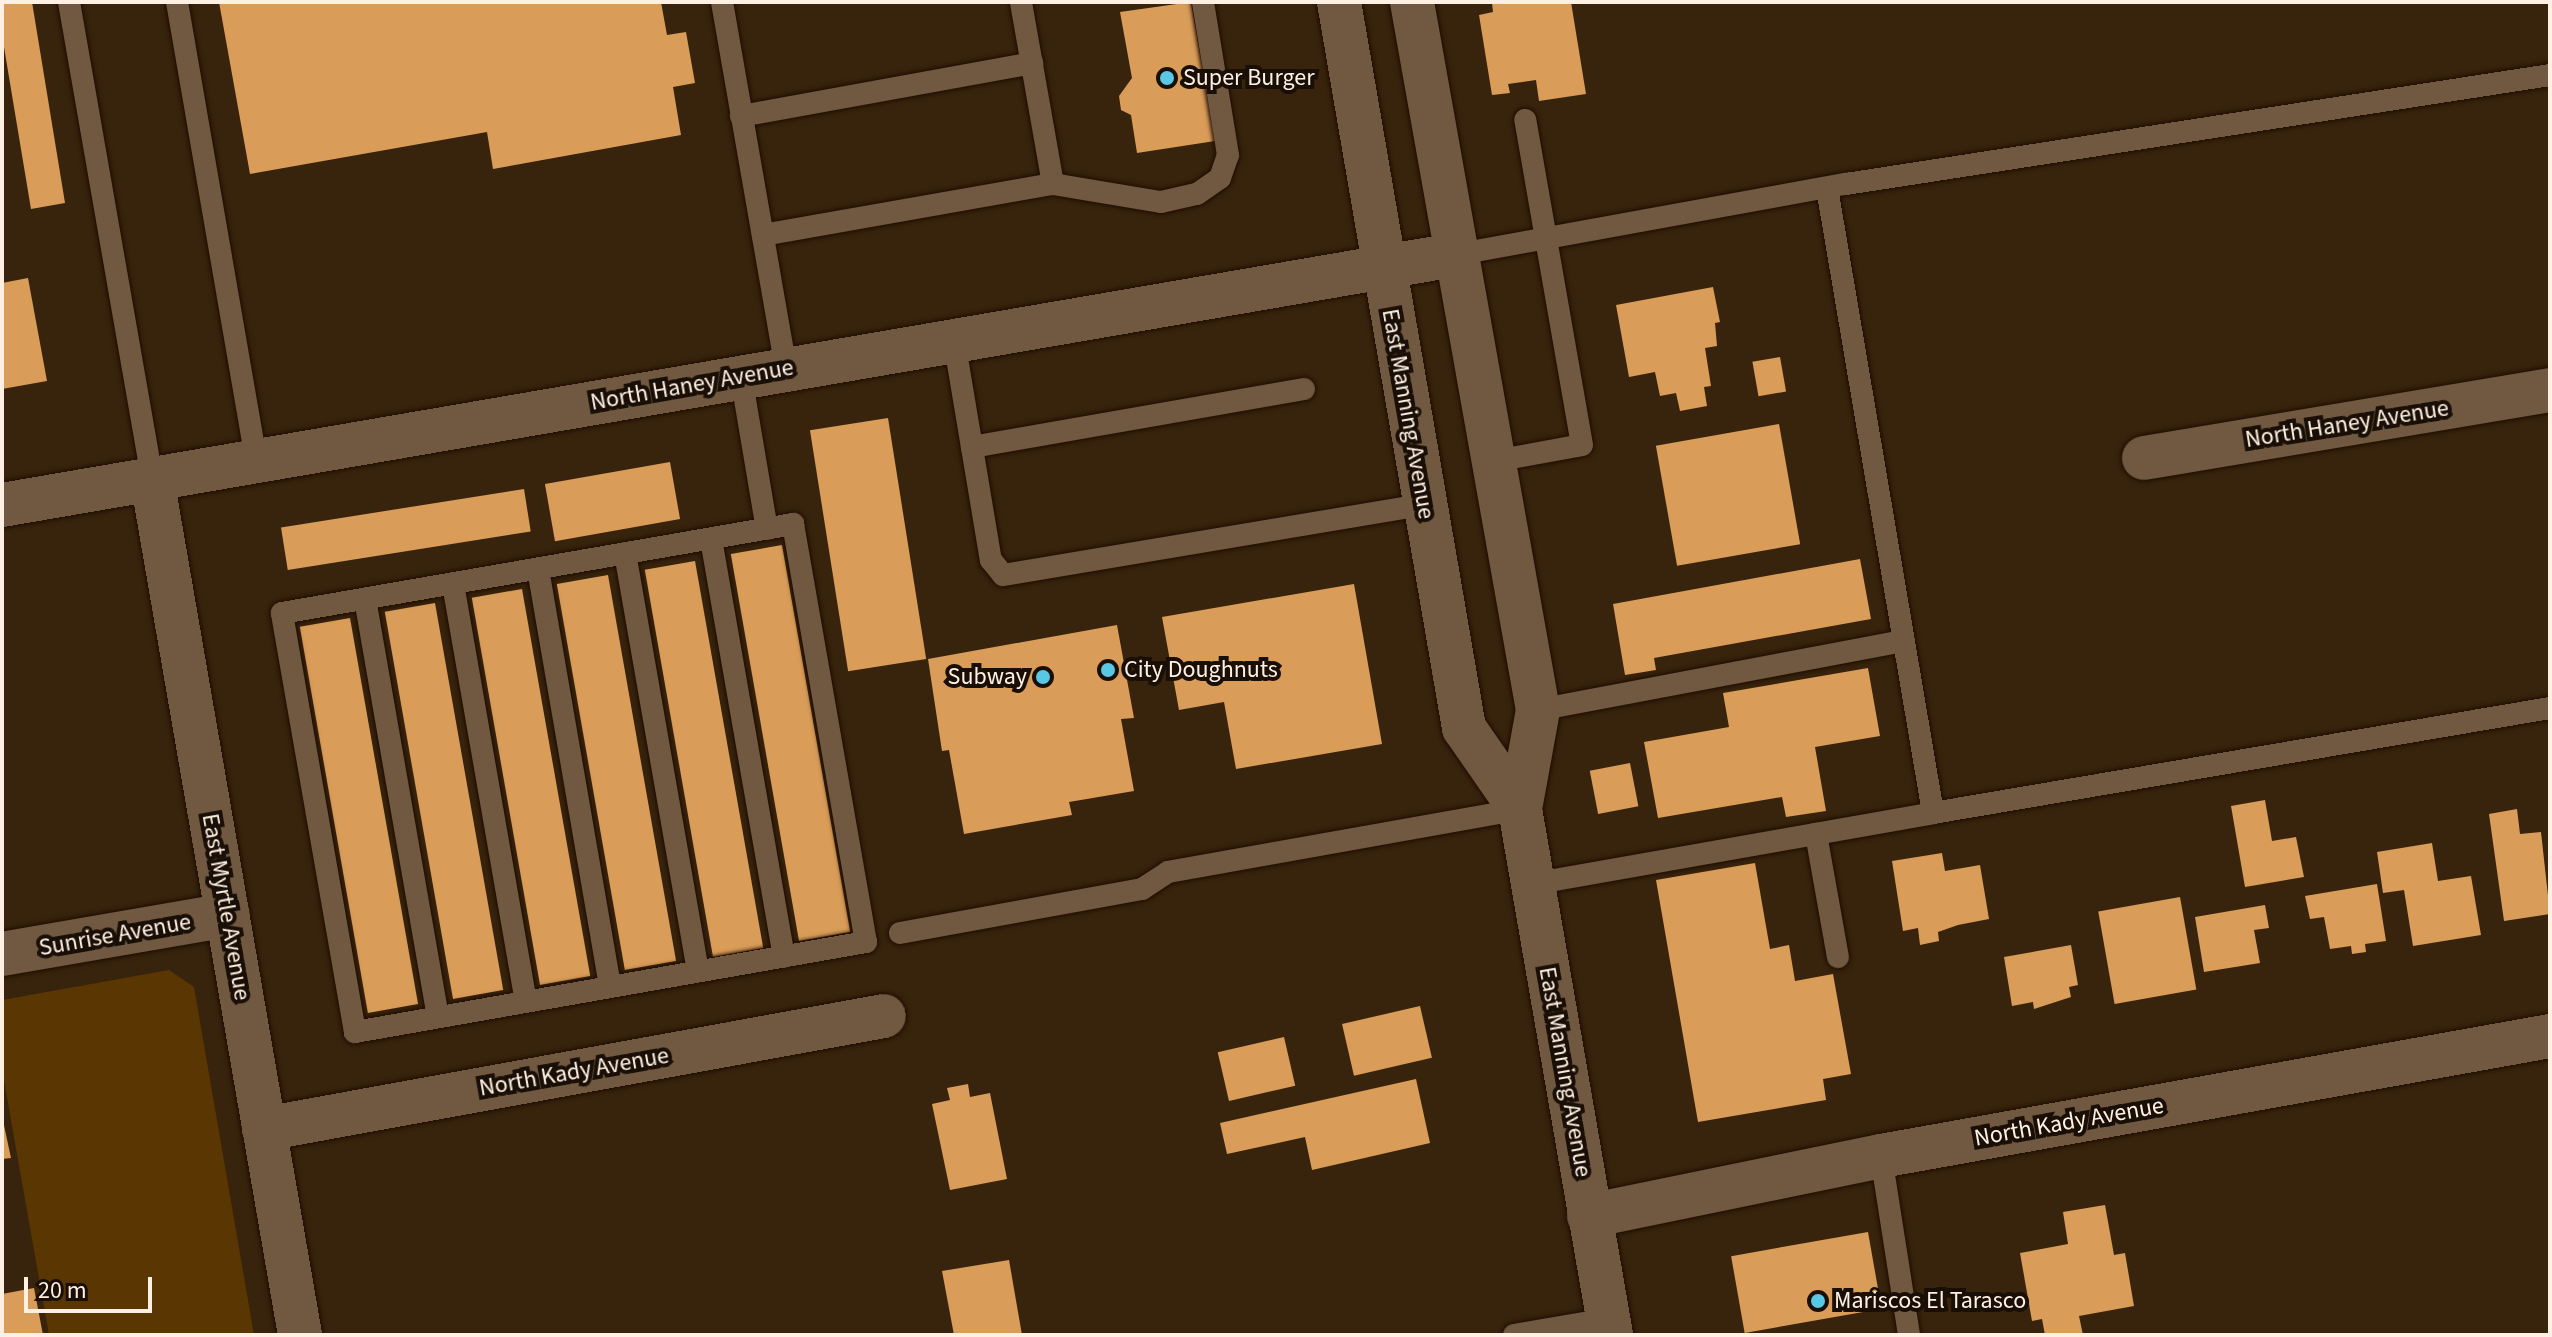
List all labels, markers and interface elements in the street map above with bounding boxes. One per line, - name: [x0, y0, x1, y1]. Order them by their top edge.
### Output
- place label: Super Burger: [1183, 64, 1314, 92]
- marker: Super Burger: [1158, 69, 1176, 87]
- street label: East Manning Avenue: [1375, 307, 1441, 521]
- street label: North Haney Avenue: [588, 353, 796, 417]
- street label: North Haney Avenue: [2243, 394, 2451, 454]
- place label: City Doughnuts: [1124, 656, 1278, 684]
- marker: City Doughnuts: [1099, 661, 1117, 679]
- place label: Subway: [948, 663, 1027, 691]
- marker: Subway: [1034, 668, 1052, 686]
- street label: East Myrtle Avenue: [195, 811, 257, 1003]
- street label: Sunrise Avenue: [37, 907, 193, 963]
- street label: East Manning Avenue: [1532, 965, 1598, 1179]
- street label: North Kady Avenue: [477, 1041, 671, 1103]
- street label: North Kady Avenue: [1972, 1091, 2166, 1153]
- scale bar: [28, 1261, 156, 1311]
- text: 20 m: [38, 1273, 87, 1308]
- place label: Mariscos El Tarasco: [1834, 1287, 2026, 1315]
- marker: Mariscos El Tarasco: [1809, 1292, 1827, 1310]

